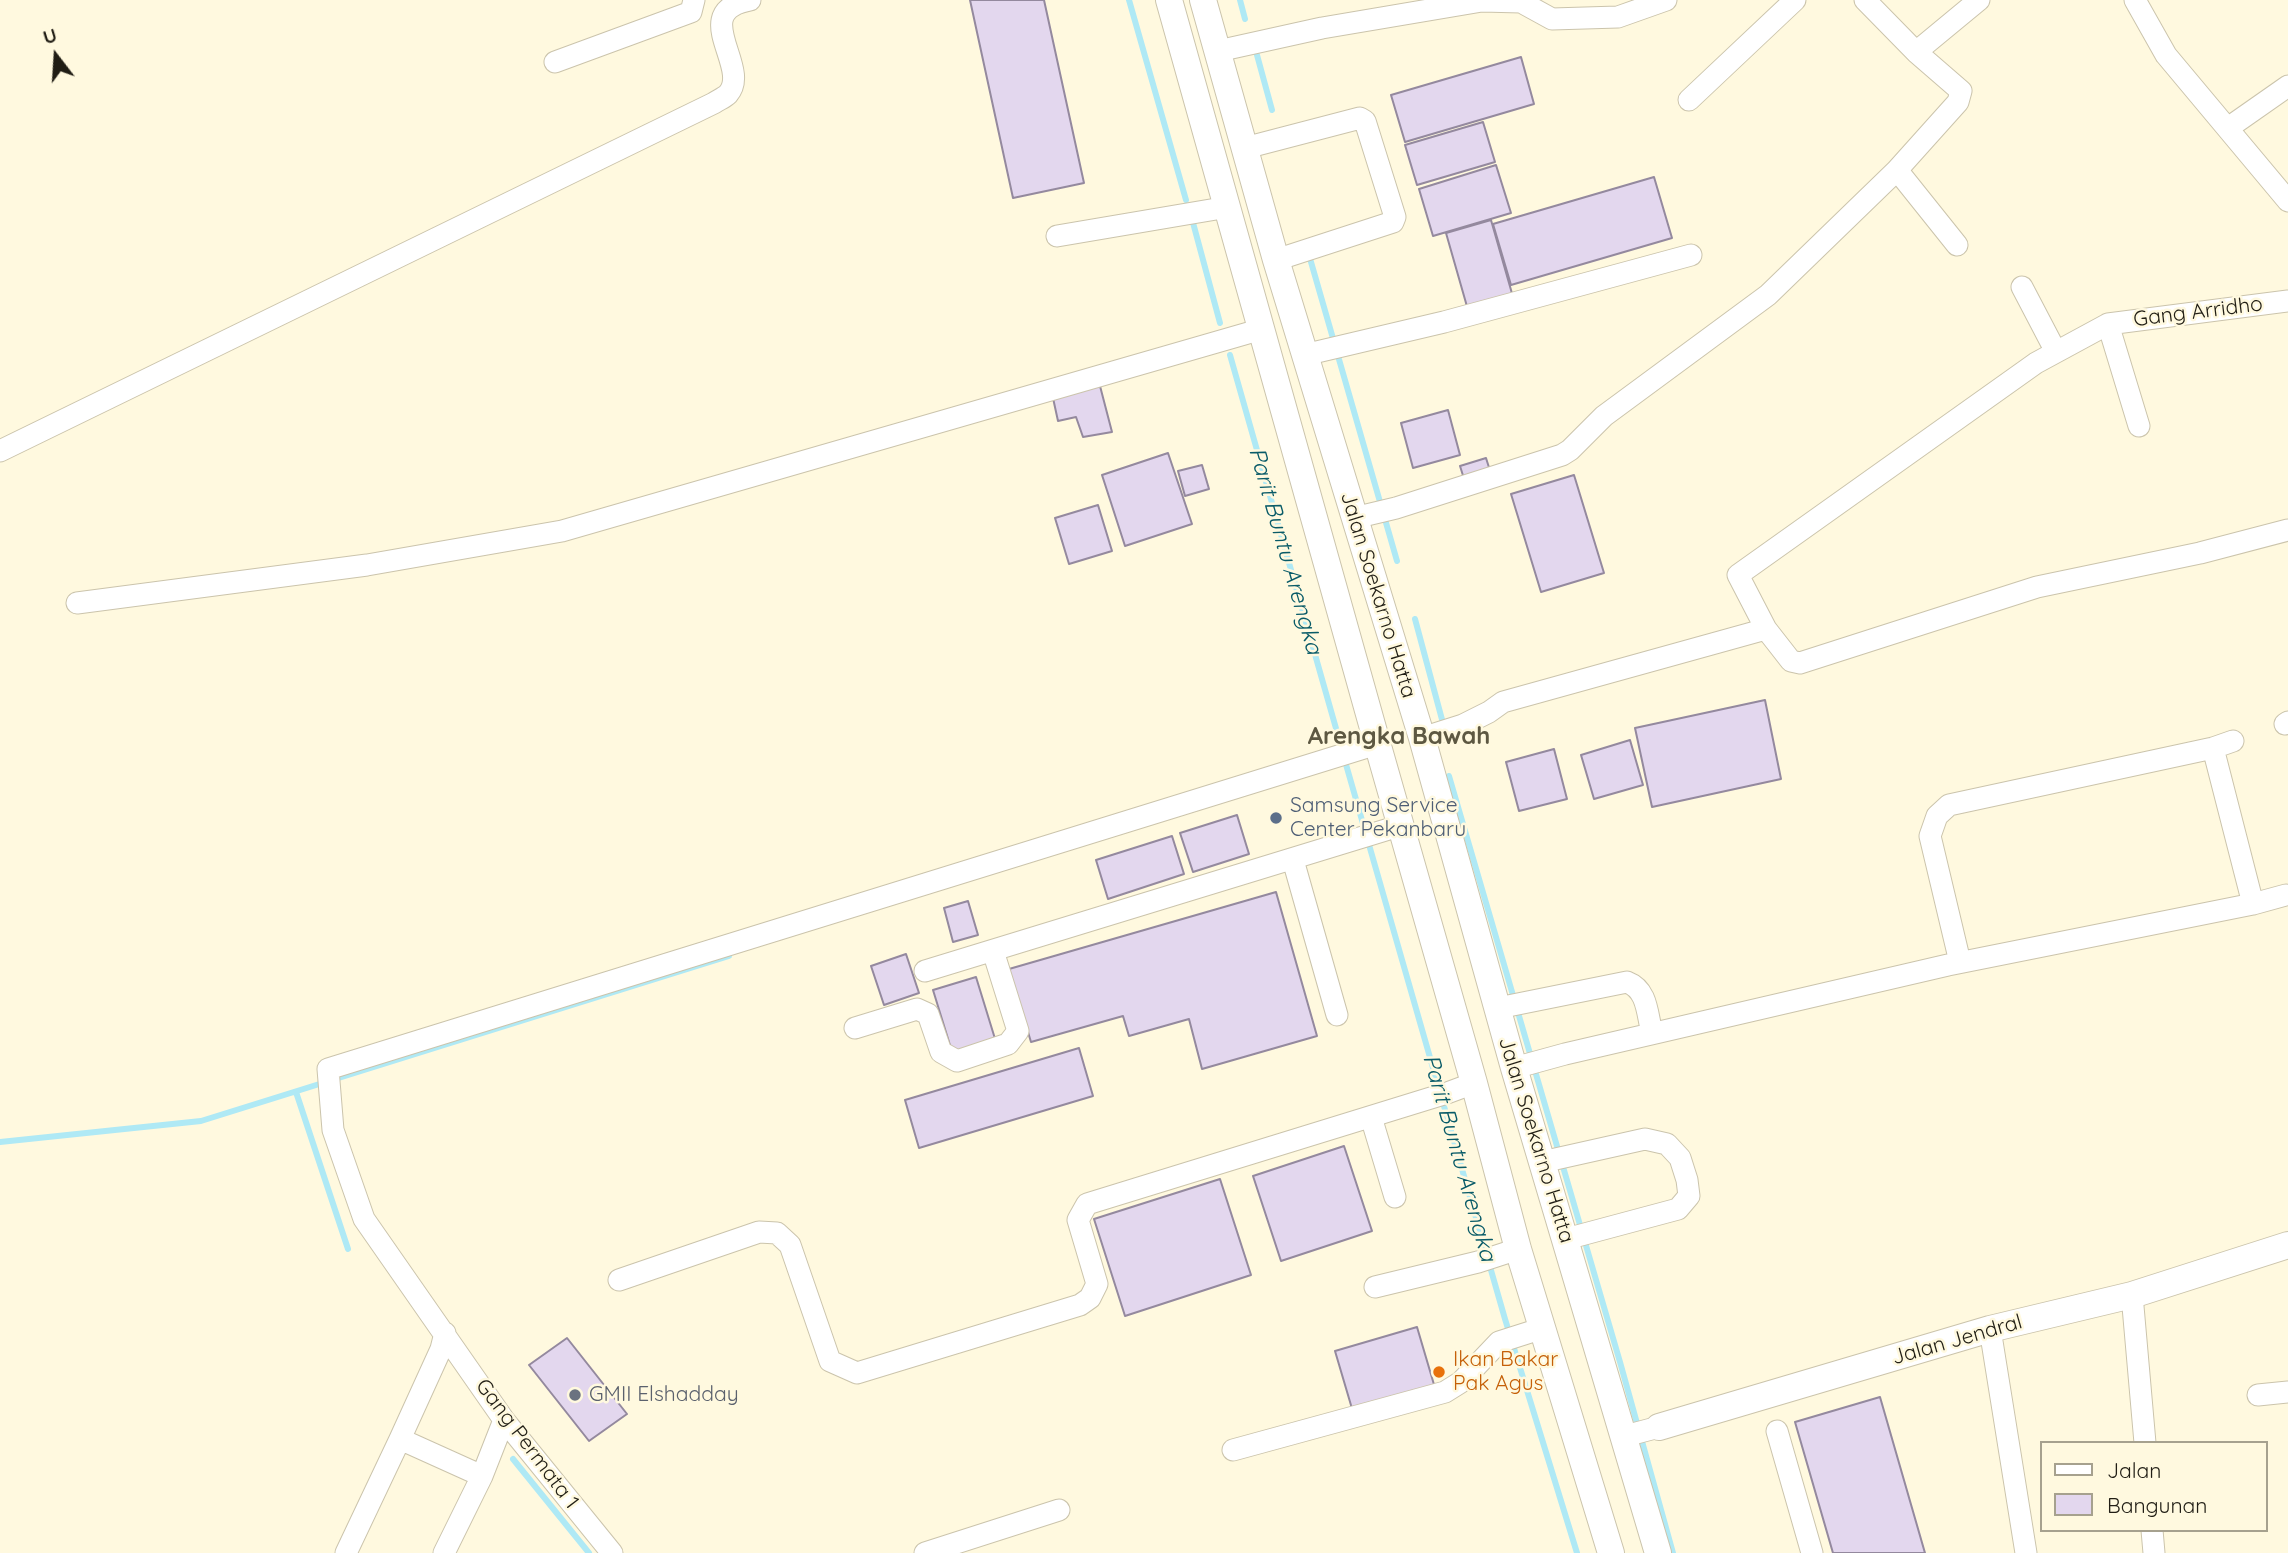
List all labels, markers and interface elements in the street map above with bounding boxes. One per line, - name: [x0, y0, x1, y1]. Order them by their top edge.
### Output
- north arrow: [21, 21, 91, 91]
- text: U: [40, 22, 60, 49]
- street label: Gang Arridho: [2132, 292, 2264, 332]
- water label: Parit Buntu Arengka: [1242, 444, 1328, 658]
- street label: Jalan Soekarno Hatta: [1335, 489, 1421, 701]
- district label: Arengka Bawah: [1308, 723, 1490, 751]
- place label: Samsung Service Center Pekanbaru: [1290, 793, 1466, 843]
- marker: Samsung Service Center Pekanbaru: [1268, 810, 1284, 826]
- street label: Jalan Soekarno Hatta: [1493, 1034, 1579, 1246]
- water label: Parit Buntu Arengka: [1416, 1051, 1502, 1265]
- street label: Jalan Jendral: [1889, 1309, 2025, 1371]
- place label: Ikan Bakar Pak Agus: [1453, 1347, 1558, 1397]
- marker: Ikan Bakar Pak Agus: [1431, 1364, 1447, 1380]
- street label: Gang Permata 1: [470, 1374, 584, 1514]
- place label: GMII Elshadday: [589, 1382, 739, 1408]
- marker: GMII Elshadday: [567, 1387, 583, 1403]
- legend: [2039, 1441, 2267, 1532]
- text: Jalan: [2107, 1457, 2161, 1483]
- text: Bangunan: [2107, 1492, 2207, 1518]

